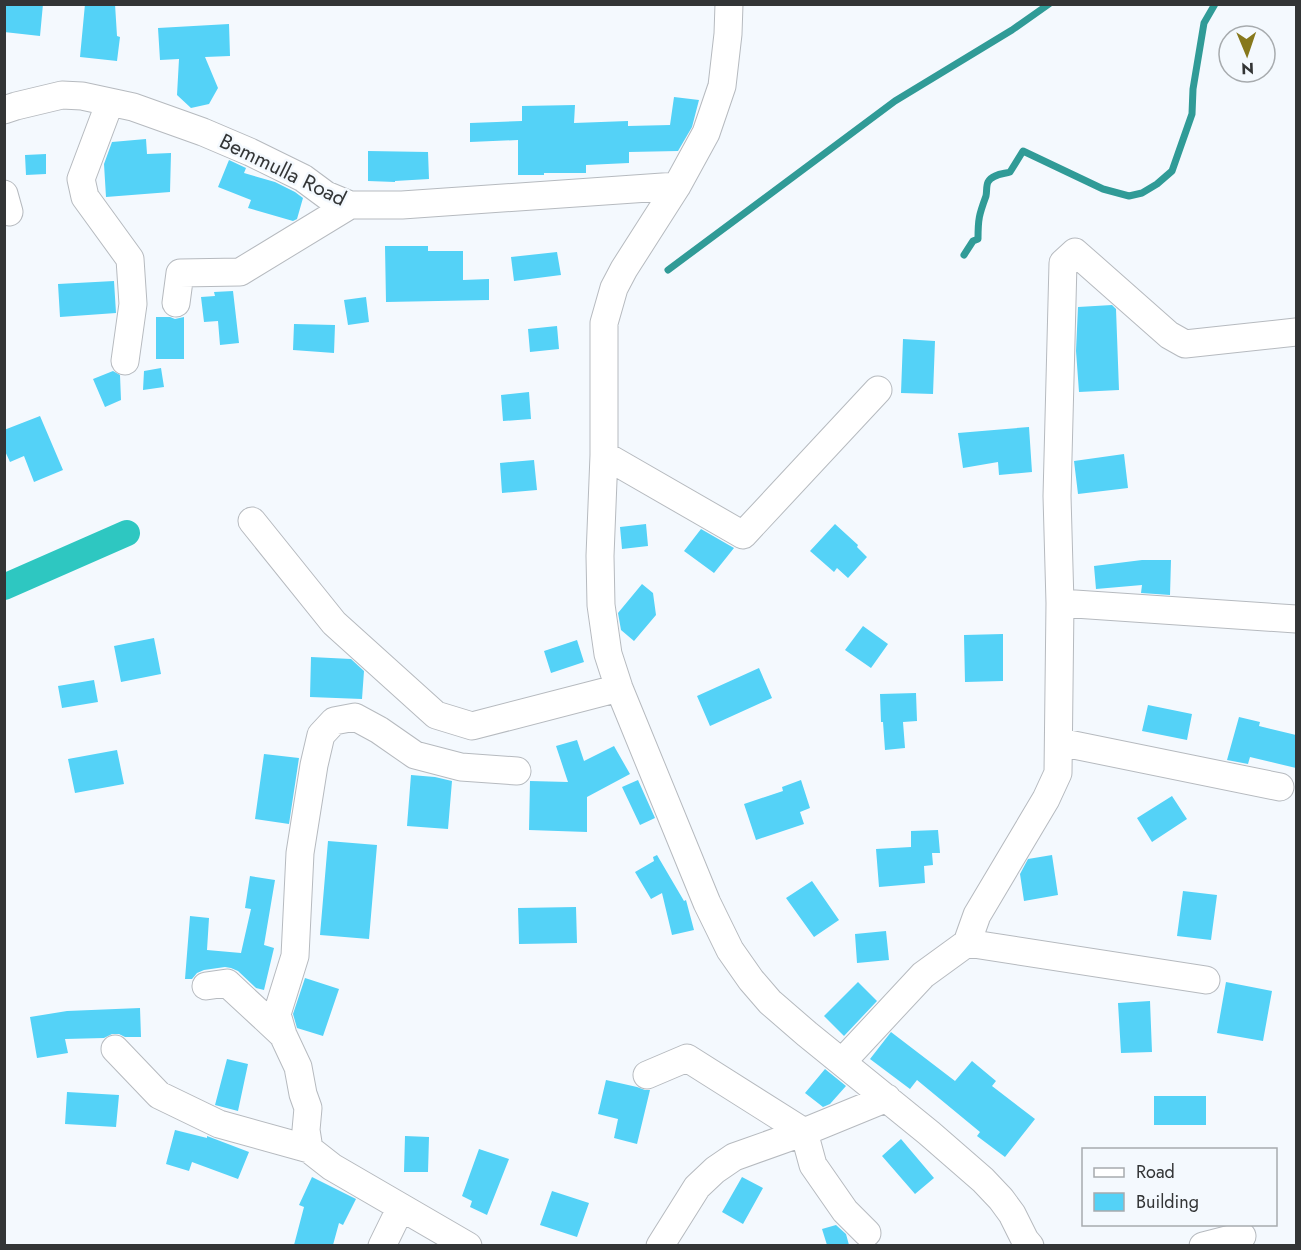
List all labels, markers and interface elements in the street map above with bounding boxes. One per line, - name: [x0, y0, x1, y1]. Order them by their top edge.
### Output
- north arrow: [1217, 24, 1277, 84]
- text: N: [1241, 57, 1254, 80]
- street label: Bemmulla Road: [215, 126, 351, 214]
- legend: [1082, 1148, 1277, 1226]
- text: Road: [1136, 1159, 1175, 1185]
- text: Building: [1136, 1189, 1199, 1215]

